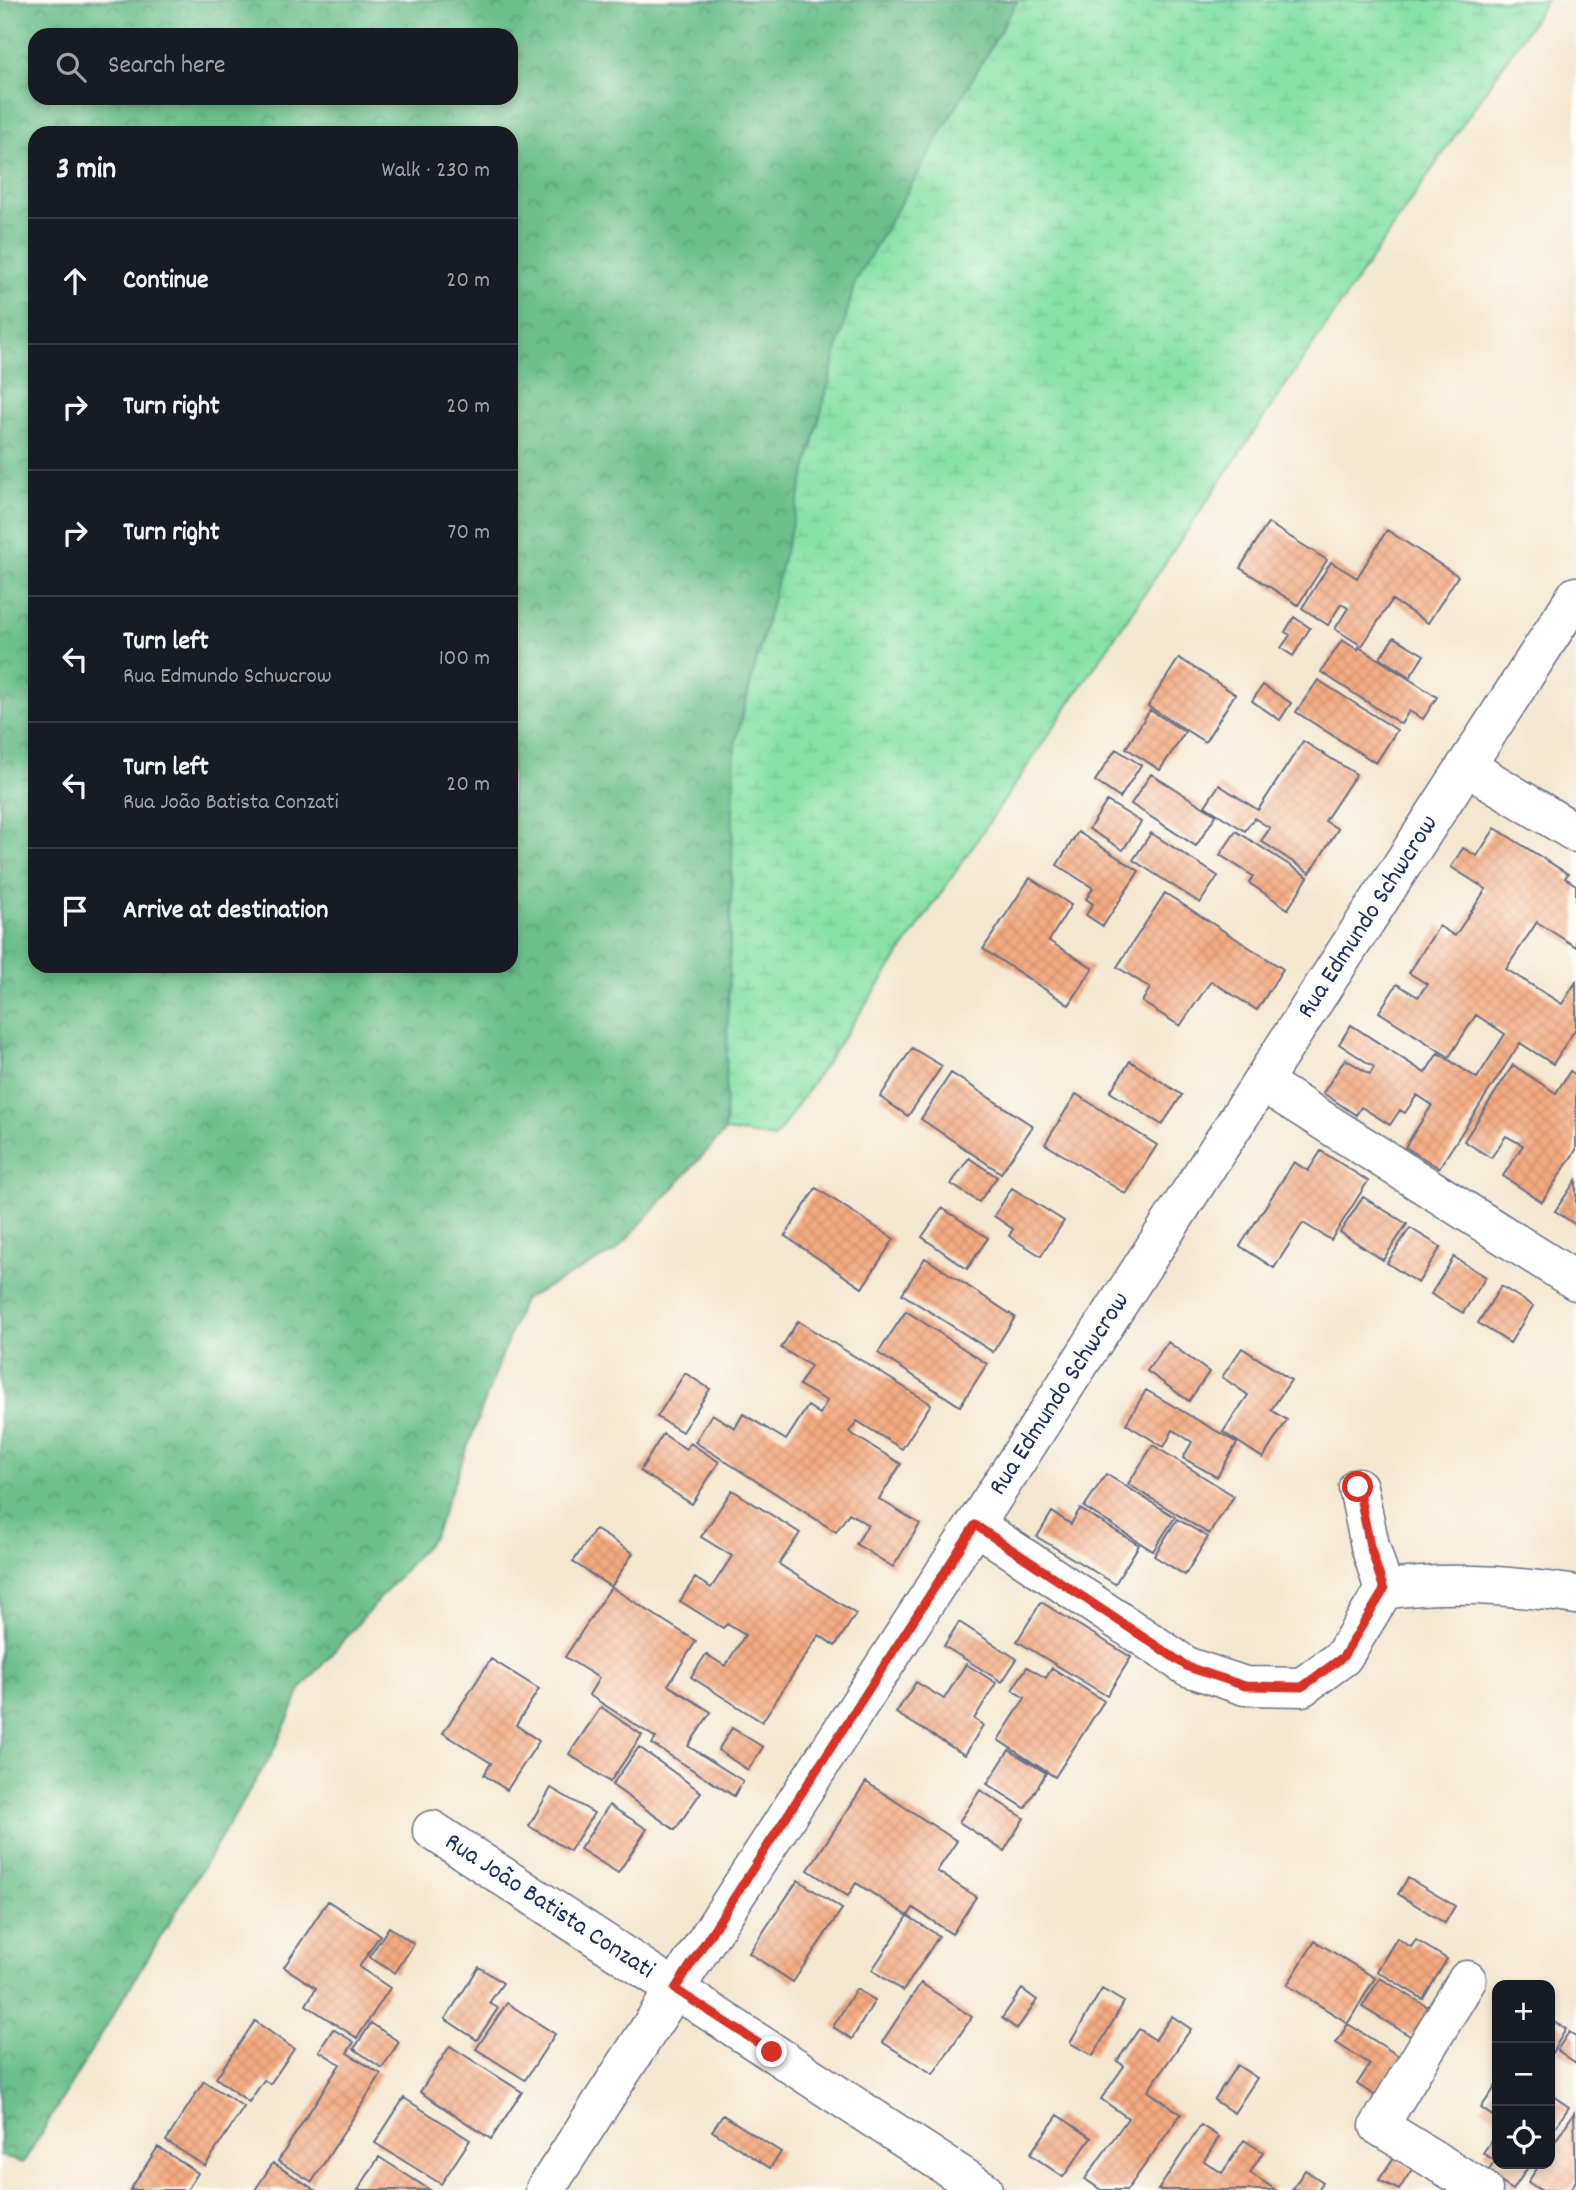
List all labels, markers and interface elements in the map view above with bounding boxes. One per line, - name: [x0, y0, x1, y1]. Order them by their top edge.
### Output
- search box: [28, 28, 518, 105]
- icon: search: [52, 48, 90, 86]
- text: Search here: [108, 48, 226, 85]
- text: 3 min: [56, 150, 116, 193]
- text: Walk · 230 m: [381, 155, 490, 188]
- icon: ahead: [56, 262, 94, 300]
- text: Continue: [123, 263, 208, 300]
- text: 20 m: [446, 265, 490, 298]
- icon: right: [56, 388, 94, 426]
- text: Turn right: [123, 389, 220, 426]
- text: 20 m: [446, 391, 490, 424]
- icon: right: [56, 514, 94, 552]
- text: Turn right: [123, 515, 220, 552]
- text: 70 m: [448, 517, 490, 550]
- text: Turn left: [123, 624, 209, 661]
- icon: left: [56, 640, 94, 678]
- text: 100 m: [439, 643, 490, 676]
- text: Rua Edmundo Schwcrow: [123, 661, 332, 694]
- text: Turn left: [123, 750, 209, 787]
- icon: left: [56, 766, 94, 804]
- text: 20 m: [446, 769, 490, 802]
- text: Rua João Batista Conzati: [123, 787, 339, 820]
- street label: Rua Edmundo Schwcrow: [1289, 808, 1448, 1026]
- icon: arrive: [56, 892, 94, 930]
- text: Arrive at destination: [123, 893, 328, 930]
- street label: Rua Edmundo Schwcrow: [980, 1285, 1139, 1503]
- route start: [1342, 1471, 1373, 1502]
- street label: Rua João Batista Conzati: [437, 1824, 662, 1989]
- map controls: [1492, 1980, 1555, 2169]
- button: +: [1492, 1980, 1555, 2043]
- route end: [756, 2036, 787, 2067]
- button: −: [1492, 2043, 1555, 2106]
- button: locate: [1492, 2106, 1555, 2169]

